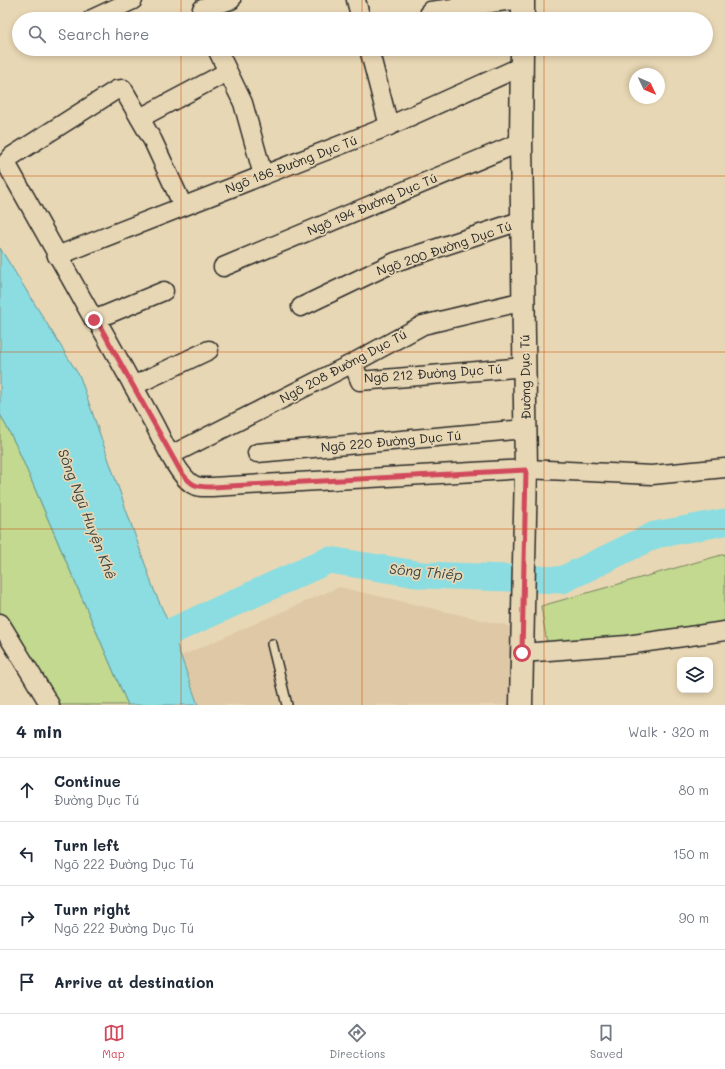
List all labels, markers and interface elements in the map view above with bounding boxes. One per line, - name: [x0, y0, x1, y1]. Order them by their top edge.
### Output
- search box: [12, 12, 713, 56]
- icon: search: [26, 23, 48, 45]
- text: Search here: [58, 24, 149, 44]
- north arrow: [629, 68, 665, 104]
- street label: Ngõ 186 Đường Dục Tú: [222, 131, 359, 197]
- street label: Ngõ 194 Đường Dục Tú: [304, 168, 439, 239]
- street label: Ngõ 200 Đường Dục Tú: [374, 216, 514, 279]
- route end: [85, 311, 103, 329]
- street label: Ngõ 208 Đường Dục Tú: [276, 325, 409, 406]
- street label: Đường Dục Tú: [515, 334, 534, 420]
- street label: Ngõ 212 Đường Dục Tú: [363, 359, 503, 386]
- street label: Ngõ 220 Đường Dục Tú: [320, 426, 462, 455]
- water label: Sông Ngũ Huyện Khê: [54, 446, 121, 582]
- water label: Sông Thiếp: [388, 559, 464, 584]
- route start: [513, 644, 531, 662]
- map controls: [677, 657, 713, 693]
- button: layers: [677, 657, 713, 693]
- text: 4 min: [16, 720, 62, 742]
- text: Walk · 320 m: [628, 723, 709, 740]
- text: Continue: [54, 771, 121, 791]
- icon: ahead: [16, 779, 38, 801]
- text: 80 m: [679, 781, 709, 798]
- text: Đường Dục Tú: [54, 791, 139, 808]
- text: Turn left: [54, 835, 119, 855]
- icon: left: [16, 843, 38, 865]
- text: 150 m: [673, 845, 709, 862]
- text: Ngõ 222 Đường Dục Tú: [54, 855, 194, 872]
- text: Turn right: [54, 899, 131, 919]
- icon: right: [16, 907, 38, 929]
- text: 90 m: [679, 909, 709, 926]
- text: Ngõ 222 Đường Dục Tú: [54, 919, 194, 936]
- icon: arrive: [16, 971, 38, 993]
- text: Arrive at destination: [54, 972, 214, 992]
- tab: Map: [102, 1022, 125, 1061]
- tab: Directions: [329, 1022, 385, 1061]
- tab: Saved: [590, 1022, 623, 1061]

